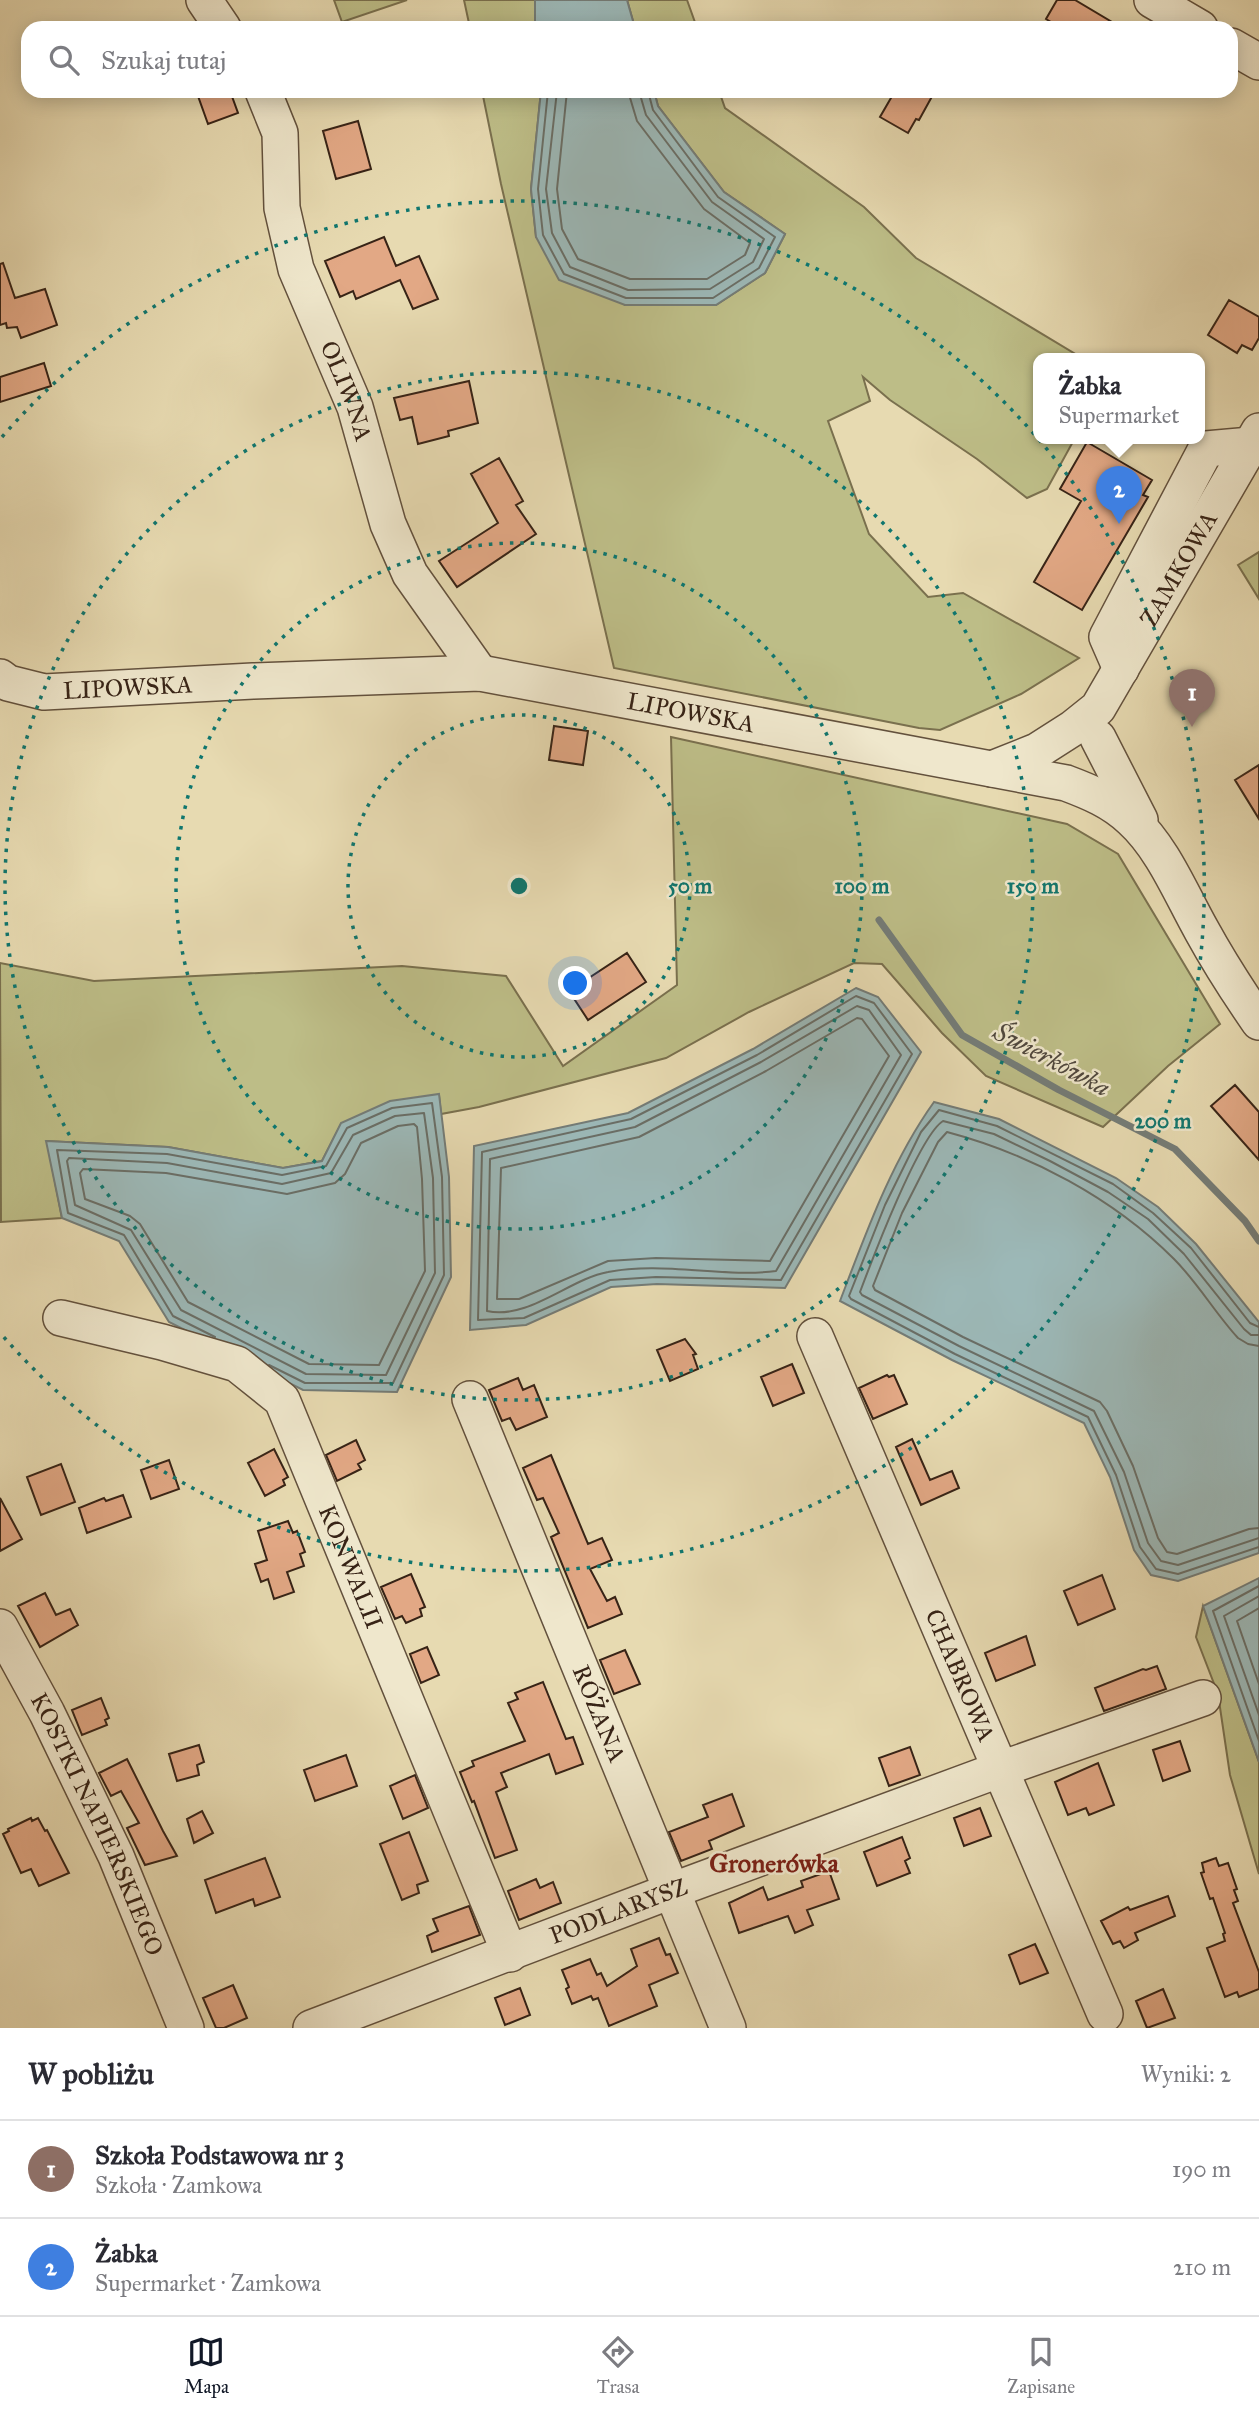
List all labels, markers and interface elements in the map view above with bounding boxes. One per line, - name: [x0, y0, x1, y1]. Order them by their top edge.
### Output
- search box: [21, 21, 1238, 98]
- icon: search: [45, 41, 83, 79]
- text: Szukaj tutaj: [101, 44, 226, 76]
- street label: OLIWNA: [313, 336, 379, 444]
- popup: [1033, 353, 1205, 444]
- text: Żabka: [1059, 369, 1121, 401]
- text: Supermarket: [1059, 401, 1179, 429]
- pin: 2: [1096, 466, 1142, 524]
- street label: ZAMKOWA: [1134, 506, 1224, 632]
- street label: LIPOWSKA: [62, 669, 193, 706]
- pin: 1: [1169, 669, 1215, 727]
- street label: LIPOWSKA: [624, 686, 757, 739]
- text: 50 m: [668, 873, 712, 899]
- text: 100 m: [835, 873, 890, 899]
- text: 150 m: [1007, 873, 1059, 899]
- centre of rings: [507, 874, 531, 898]
- your location: [558, 966, 592, 1000]
- water label: Świerkówka: [987, 1014, 1116, 1103]
- text: 200 m: [1135, 1108, 1192, 1134]
- street label: KONWALII: [312, 1501, 389, 1633]
- street label: CHABROWA: [919, 1604, 1002, 1746]
- street label: RÓŻANA: [566, 1661, 632, 1767]
- street label: KOSTKI NAPIERSKIEGO: [24, 1687, 170, 1960]
- district label: Gronerówka: [709, 1847, 840, 1879]
- street label: PODLARYSZ: [545, 1871, 692, 1951]
- text: W pobliżu: [28, 2056, 154, 2092]
- text: Wyniki: 2: [1141, 2060, 1231, 2088]
- text: Szkoła Podstawowa nr 3: [95, 2139, 344, 2171]
- text: 1: [46, 2155, 56, 2183]
- text: 190 m: [1172, 2155, 1231, 2183]
- text: Szkoła · Zamkowa: [95, 2171, 262, 2199]
- text: Żabka: [95, 2237, 158, 2269]
- text: 2: [45, 2253, 57, 2281]
- text: 210 m: [1173, 2253, 1231, 2281]
- text: Supermarket · Zamkowa: [95, 2269, 321, 2297]
- tab: Mapa: [184, 2333, 229, 2398]
- tab: Trasa: [597, 2333, 640, 2398]
- tab: Zapisane: [1007, 2333, 1075, 2398]

